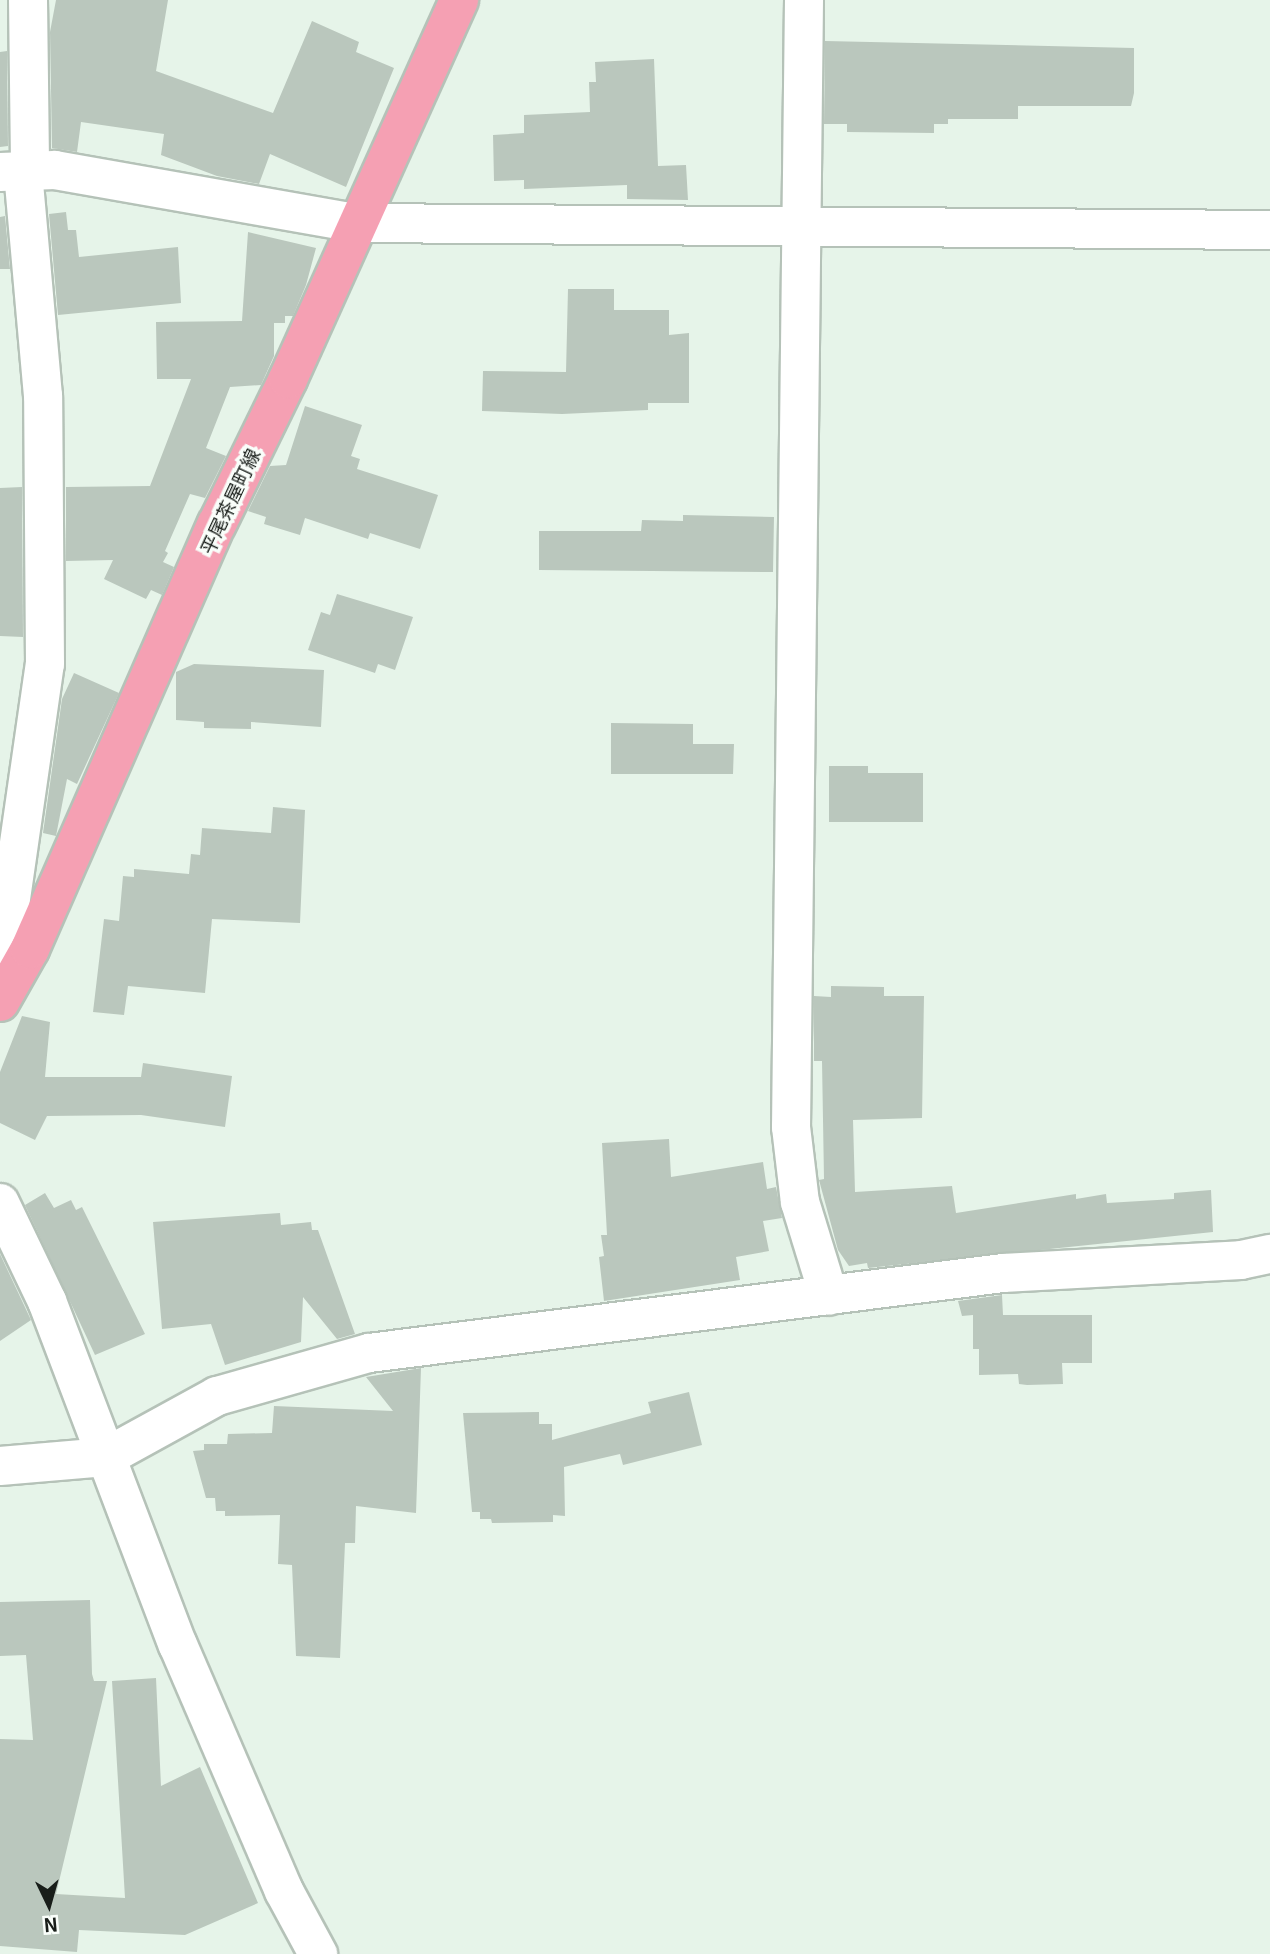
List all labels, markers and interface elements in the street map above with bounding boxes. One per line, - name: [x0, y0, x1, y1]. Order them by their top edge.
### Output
- street label: 平尾茶屋町線: [195, 445, 263, 557]
- north arrow: [14, 1870, 84, 1940]
- text: N: [43, 1912, 59, 1940]

